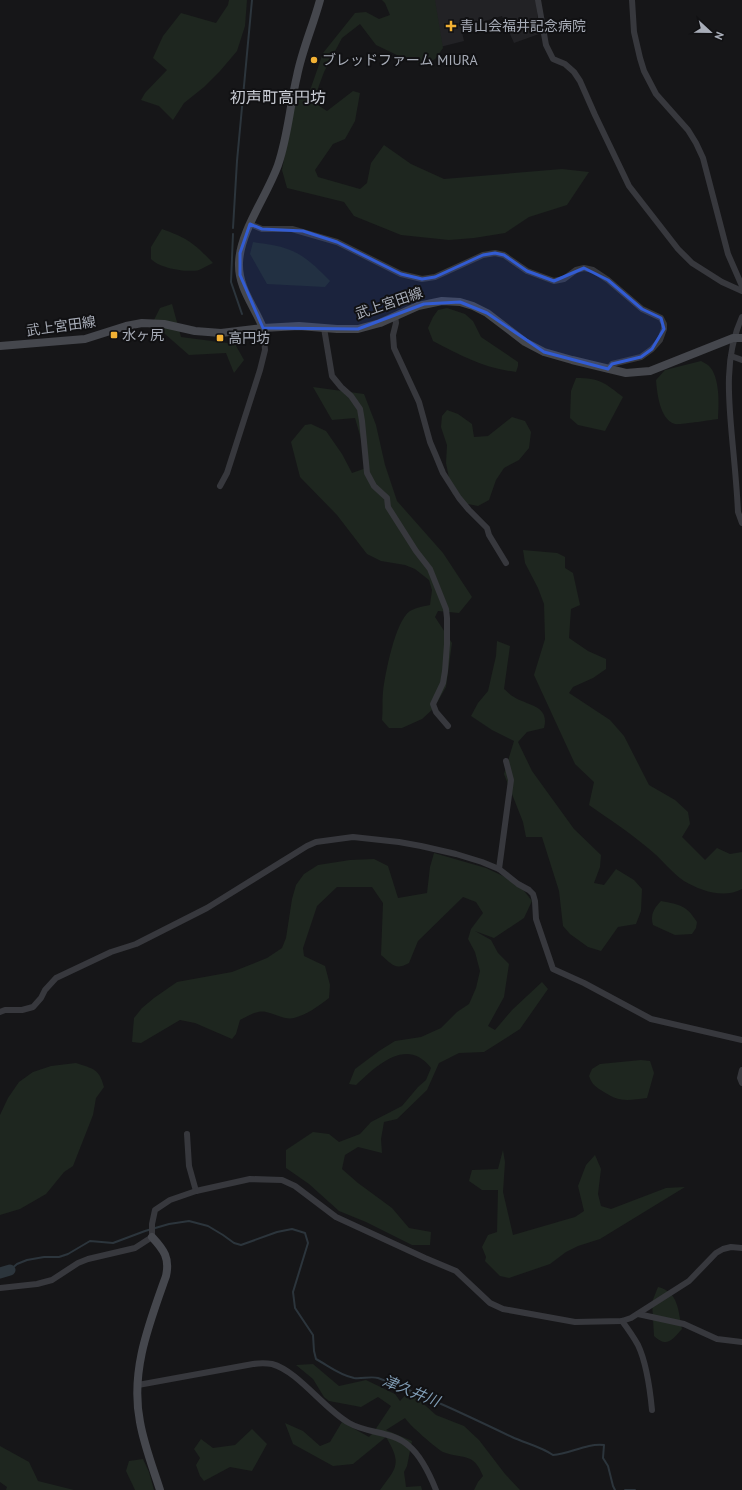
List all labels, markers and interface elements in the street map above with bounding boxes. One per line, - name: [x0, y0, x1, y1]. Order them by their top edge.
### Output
- north arrow: [690, 12, 730, 52]
- place label: 青山会福井記念病院: [460, 17, 586, 35]
- marker: 青山会福井記念病院: [445, 20, 457, 32]
- text: N: [711, 30, 727, 42]
- place label: ブレッドファーム MIURA: [322, 51, 479, 69]
- marker: ブレッドファーム MIURA: [309, 55, 319, 65]
- district label: 初声町高円坊: [230, 87, 326, 107]
- street label: 武上宮田線: [353, 283, 425, 323]
- street label: 武上宮田線: [25, 312, 97, 340]
- place label: 水ヶ尻: [122, 326, 164, 344]
- place label: 高円坊: [228, 329, 270, 347]
- marker: 水ヶ尻: [109, 330, 119, 340]
- marker: 高円坊: [215, 333, 225, 343]
- water label: 津久井川: [380, 1370, 444, 1411]

